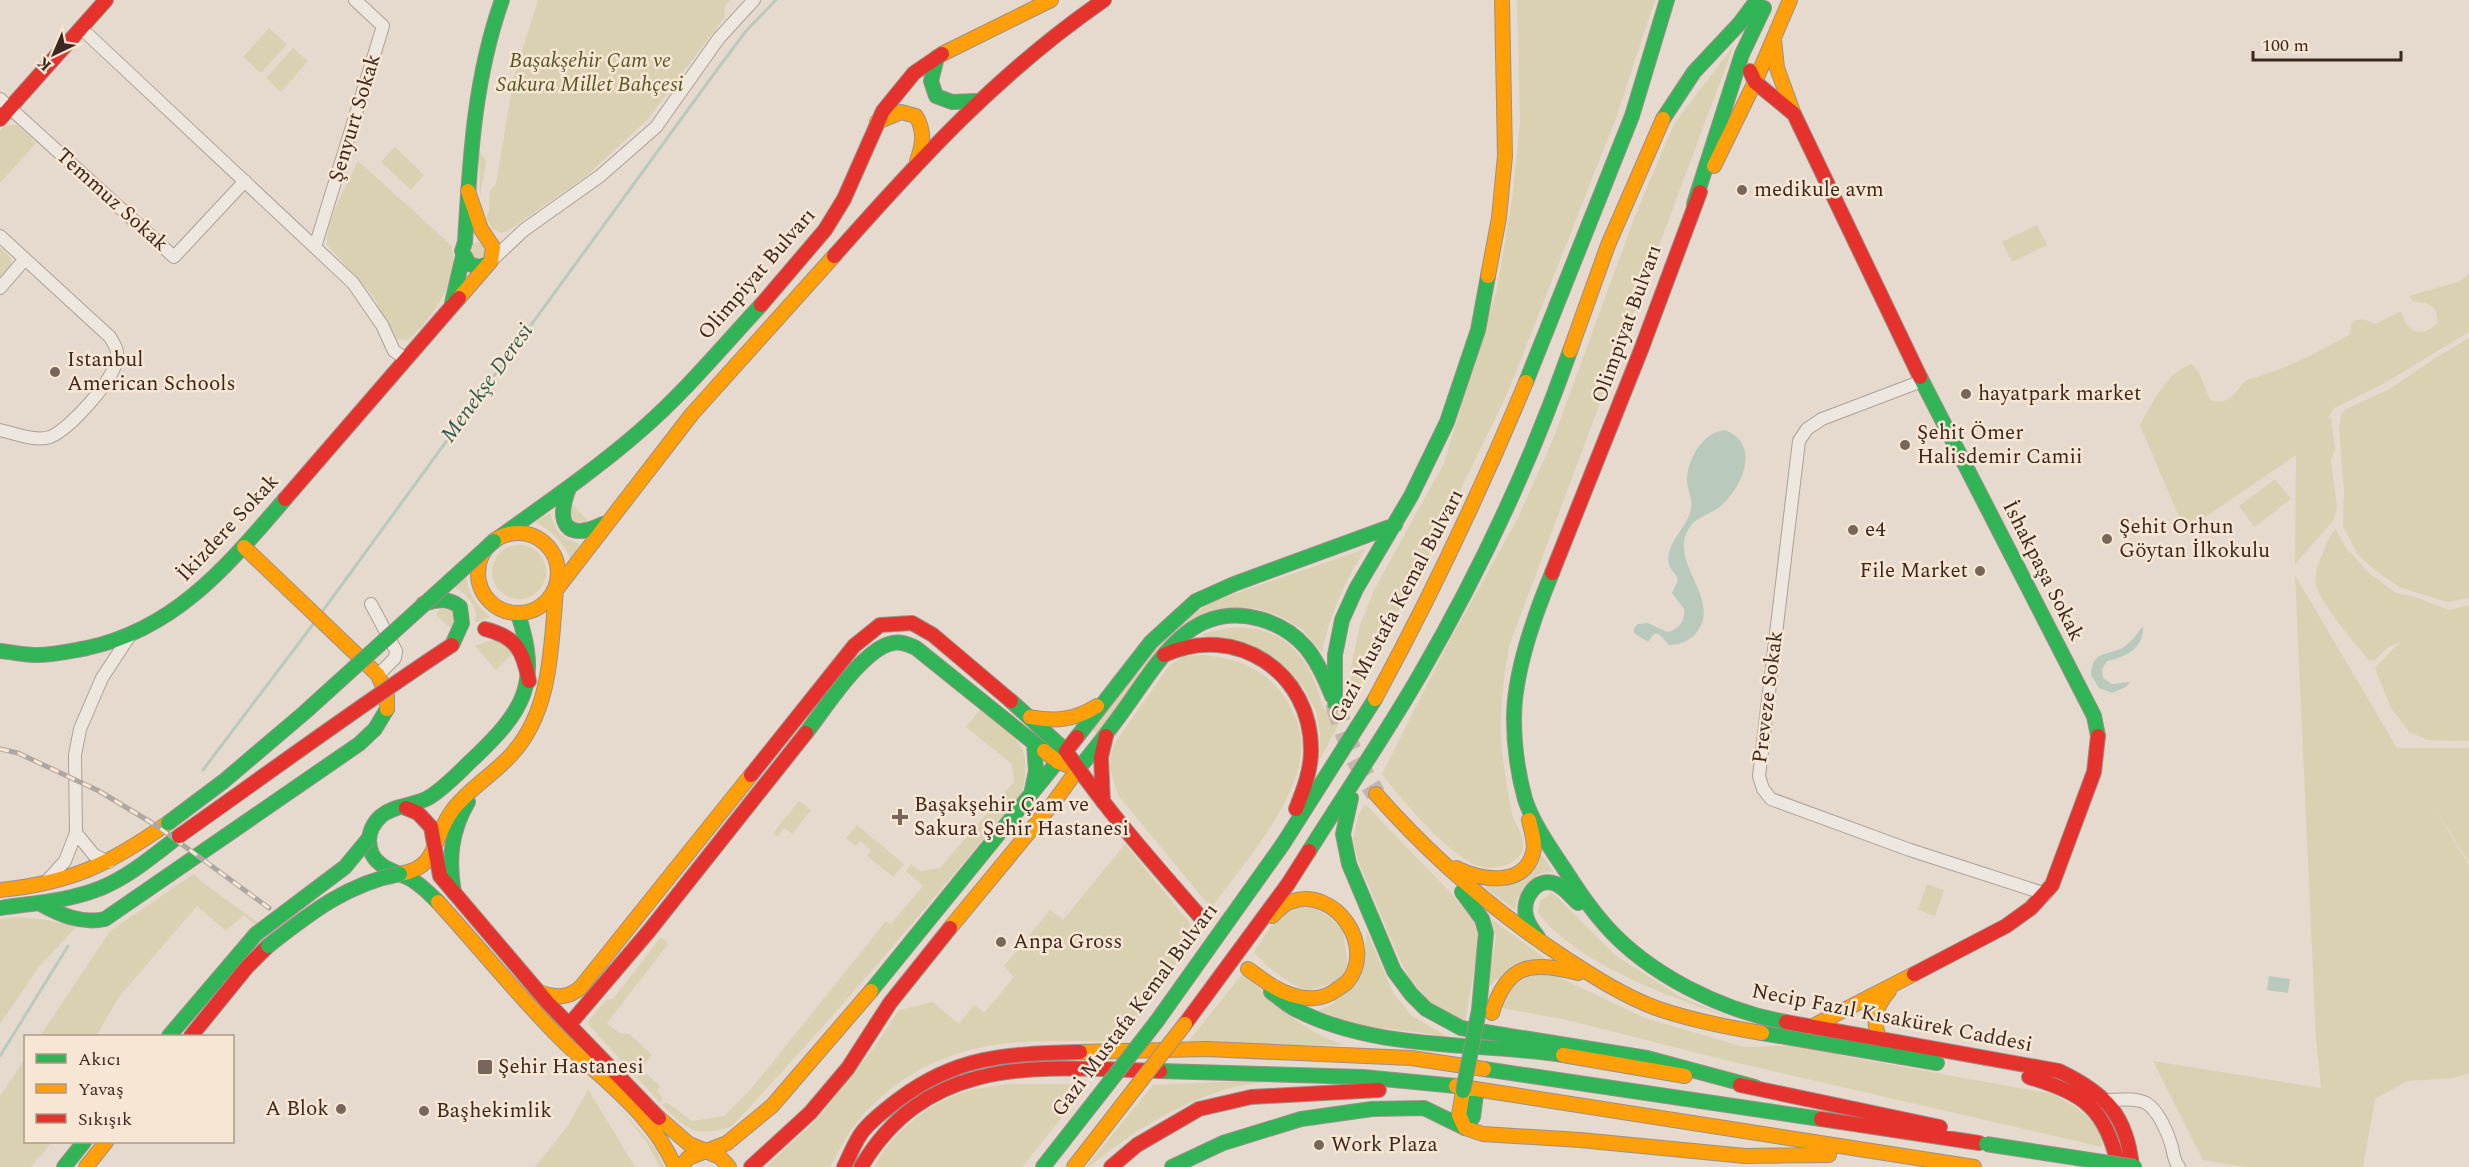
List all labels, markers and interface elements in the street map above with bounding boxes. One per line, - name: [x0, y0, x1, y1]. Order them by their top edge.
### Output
- north arrow: [24, 24, 84, 84]
- scale bar: [2253, 24, 2402, 62]
- text: 100 m: [2262, 32, 2309, 59]
- park label: Başakşehir Çam ve Sakura Millet Bahçesi: [496, 45, 684, 101]
- street label: Şenyurt Sokak: [320, 50, 390, 186]
- text: K: [31, 51, 57, 77]
- street label: Temmuz Sokak: [48, 140, 176, 260]
- place label: medikule avm: [1754, 174, 1884, 206]
- marker: medikule avm: [1735, 183, 1749, 197]
- street label: Olimpiyat Bulvarı: [690, 201, 824, 347]
- street label: Olimpiyat Bulvarı: [1584, 240, 1670, 408]
- water label: Menekşe Deresi: [432, 316, 542, 450]
- place label: Istanbul American Schools: [67, 344, 236, 400]
- marker: Istanbul American Schools: [48, 365, 62, 379]
- place label: hayatpark market: [1978, 378, 2141, 410]
- marker: hayatpark market: [1959, 387, 1973, 401]
- place label: Şehit Ömer Halisdemir Camii: [1917, 417, 2083, 473]
- marker: Şehit Ömer Halisdemir Camii: [1898, 438, 1912, 452]
- street label: İkizdere Sokak: [169, 466, 287, 589]
- street label: Gazi Mustafa Kemal Bulvarı: [1322, 483, 1472, 729]
- street label: İshakpaşa Sokak: [1994, 495, 2092, 647]
- place label: Şehit Orhun Göytan İlkokulu: [2119, 511, 2270, 567]
- place label: e4: [1865, 514, 1886, 546]
- marker: e4: [1846, 523, 1860, 537]
- marker: Şehit Orhun Göytan İlkokulu: [2100, 532, 2114, 546]
- place label: File Market: [1860, 555, 1968, 587]
- marker: File Market: [1973, 564, 1987, 578]
- street label: Preveze Sokak: [1744, 629, 1792, 765]
- place label: Başakşehir Çam ve Sakura Şehir Hastanesi: [914, 789, 1129, 845]
- marker: Başakşehir Çam ve Sakura Şehir Hastanesi: [891, 808, 909, 826]
- street label: Gazi Mustafa Kemal Bulvarı: [1044, 896, 1226, 1124]
- place label: Anpa Gross: [1013, 926, 1122, 958]
- marker: Anpa Gross: [994, 935, 1008, 949]
- street label: Necip Fazıl Kısakürek Caddesi: [1749, 975, 2035, 1061]
- legend: [24, 1035, 234, 1143]
- text: Akıcı: [78, 1046, 121, 1073]
- place label: Şehir Hastanesi: [498, 1051, 644, 1083]
- marker: Şehir Hastanesi: [476, 1058, 494, 1076]
- text: Yavaş: [78, 1076, 124, 1103]
- place label: A Blok: [265, 1093, 329, 1125]
- place label: Başhekimlik: [436, 1095, 552, 1127]
- marker: A Blok: [334, 1102, 348, 1116]
- marker: Başhekimlik: [417, 1104, 431, 1118]
- text: Sıkışık: [78, 1106, 132, 1133]
- place label: Work Plaza: [1331, 1129, 1439, 1161]
- marker: Work Plaza: [1312, 1138, 1326, 1152]

